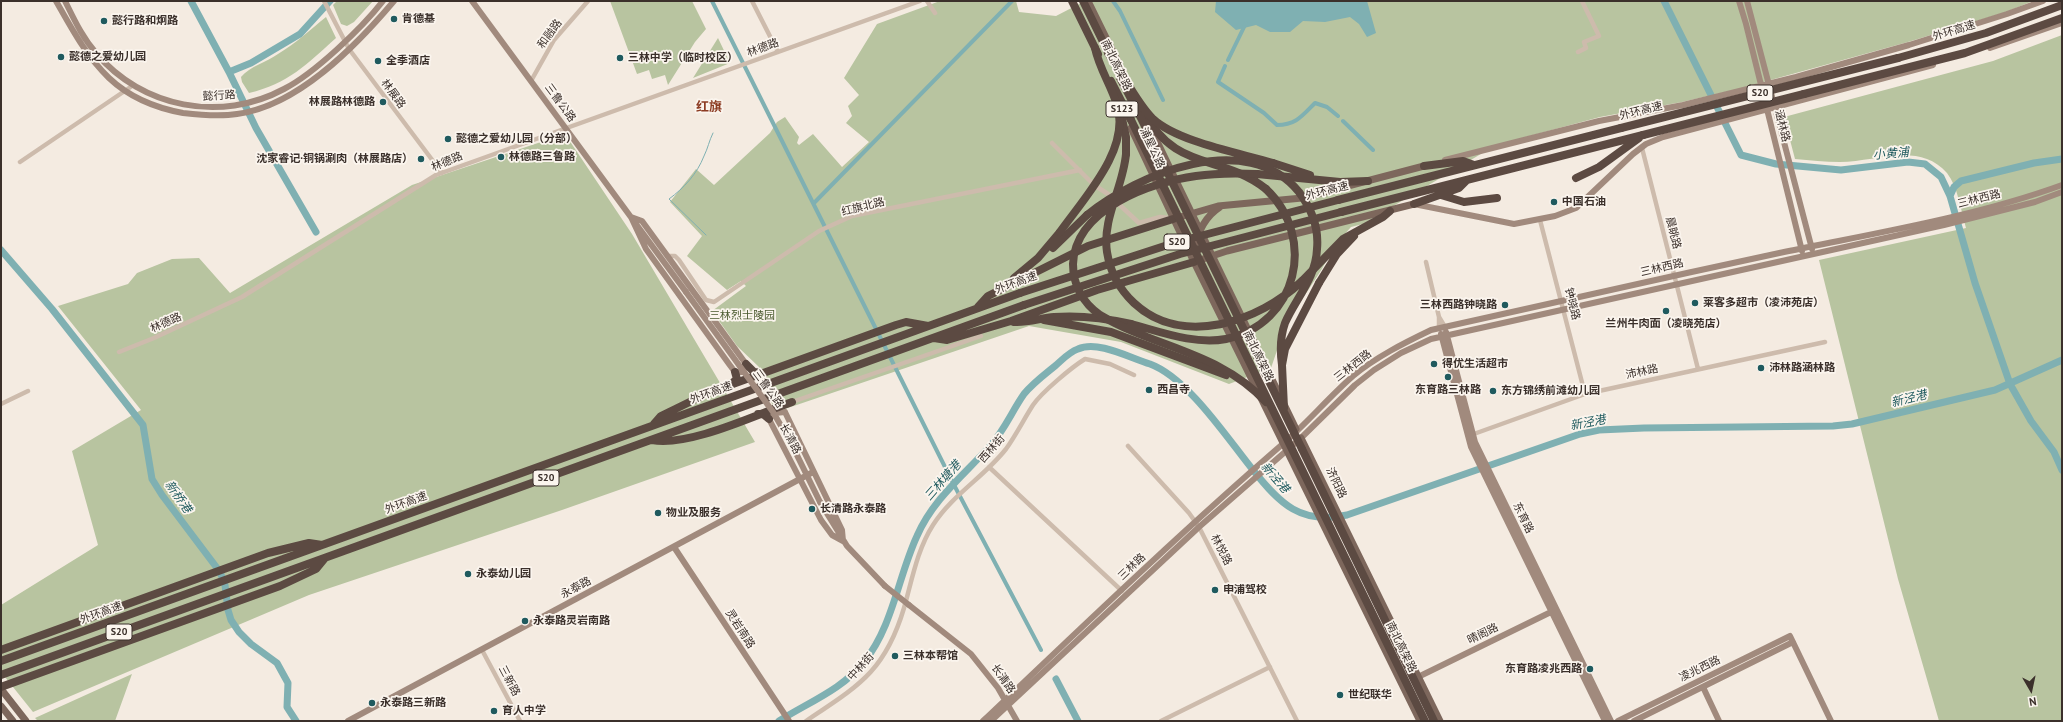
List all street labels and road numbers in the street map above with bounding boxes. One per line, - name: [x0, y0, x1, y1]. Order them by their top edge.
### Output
- street label: 和融路: [535, 17, 565, 51]
- street label: 外环高速: [1931, 18, 1977, 44]
- street label: 林德路: [745, 36, 781, 60]
- street label: 南北高架路: [1098, 37, 1134, 93]
- street label: 林展路: [378, 77, 408, 111]
- street label: 三鲁公路: [542, 81, 578, 125]
- road number: S20: [1747, 85, 1773, 101]
- street label: 懿行路: [202, 89, 236, 103]
- street label: 外环高速: [1618, 99, 1664, 123]
- road number: S123: [1106, 101, 1138, 117]
- street label: 涵林路: [1772, 108, 1792, 144]
- street label: 浦星公路: [1137, 125, 1167, 171]
- street label: 林德路: [429, 150, 465, 174]
- street label: 外环高速: [1304, 179, 1350, 203]
- street label: 三林西路: [1956, 187, 2002, 211]
- street label: 红旗北路: [840, 195, 886, 219]
- street label: 晨眺路: [1663, 215, 1683, 251]
- road number: S20: [1164, 234, 1190, 250]
- street label: 三林西路: [1639, 257, 1685, 279]
- street label: 外环高速: [993, 269, 1039, 297]
- street label: 钟晓路: [1562, 286, 1582, 322]
- street label: 林德路: [148, 310, 184, 336]
- street label: 南北高架路: [1240, 328, 1276, 384]
- street label: 三林西路: [1332, 347, 1374, 385]
- street label: 沛林路: [1624, 362, 1660, 382]
- street label: 三鲁公路: [750, 367, 786, 411]
- street label: 外环高速: [688, 379, 734, 407]
- street label: 长清路: [776, 421, 804, 457]
- street label: 西林街: [976, 432, 1008, 466]
- street label: 济阳路: [1323, 465, 1349, 501]
- road number: S20: [533, 470, 559, 486]
- street label: 外环高速: [383, 489, 429, 517]
- street label: 东育路: [1510, 500, 1536, 536]
- street label: 林悦路: [1208, 532, 1234, 568]
- street label: 三林路: [1116, 551, 1148, 583]
- street label: 永泰路: [558, 574, 594, 602]
- street label: 外环高速: [78, 599, 124, 627]
- street label: 灵岩南路: [722, 607, 758, 651]
- street label: 南北高架路: [1383, 619, 1419, 675]
- street label: 晴阁路: [1465, 621, 1501, 647]
- road number: S20: [106, 624, 132, 640]
- street label: 中林街: [845, 650, 877, 684]
- street label: 凌兆西路: [1677, 653, 1723, 685]
- street label: 长清路: [988, 662, 1018, 696]
- street label: 三新路: [495, 663, 523, 699]

